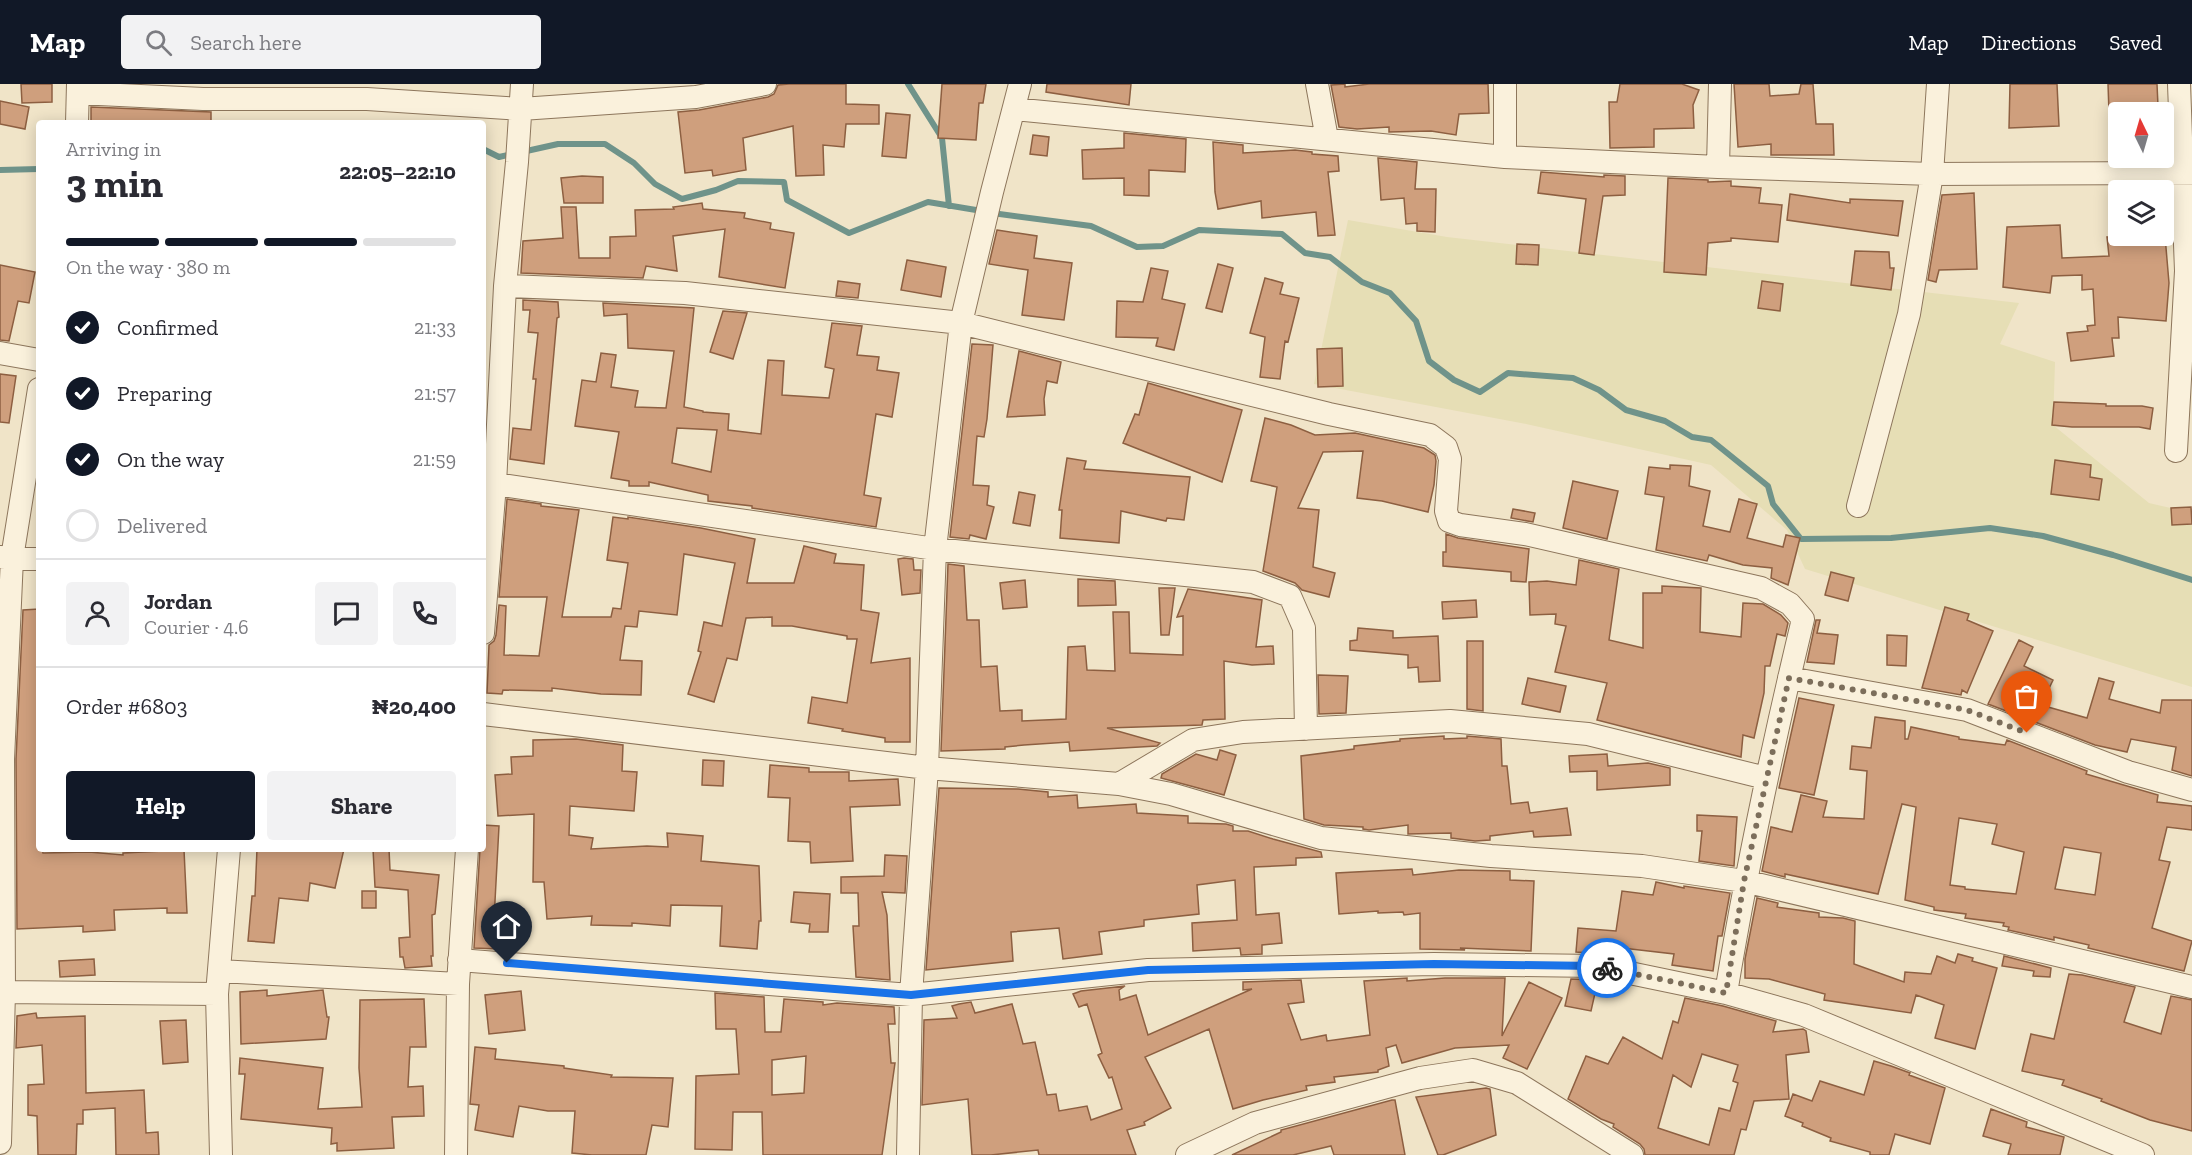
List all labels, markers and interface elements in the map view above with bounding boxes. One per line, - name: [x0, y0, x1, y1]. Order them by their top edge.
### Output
- search box: [121, 15, 541, 69]
- text: Map: [30, 26, 85, 59]
- icon: search: [142, 26, 175, 59]
- text: Search here: [190, 29, 302, 56]
- text: Map: [1909, 30, 1949, 55]
- text: Directions: [1982, 30, 2076, 55]
- text: Saved: [2109, 30, 2162, 55]
- north arrow: [2108, 102, 2174, 168]
- map controls: [2108, 102, 2174, 246]
- text: Arriving in: [66, 137, 161, 161]
- text: 22:05–22:10: [339, 158, 456, 185]
- text: 3 min: [66, 160, 163, 207]
- button: layers: [2108, 180, 2174, 246]
- text: On the way · 380 m: [66, 255, 230, 279]
- icon: check: [66, 311, 99, 344]
- text: Confirmed: [117, 314, 218, 341]
- text: 21:33: [414, 315, 456, 339]
- icon: check: [66, 377, 99, 410]
- text: Preparing: [117, 380, 212, 407]
- text: 21:57: [414, 381, 456, 405]
- icon: check: [66, 443, 99, 476]
- text: On the way: [117, 446, 224, 473]
- text: 21:59: [413, 447, 456, 471]
- text: Delivered: [117, 512, 207, 539]
- button: person: [66, 582, 129, 645]
- button: chat: [315, 582, 378, 645]
- button: phone: [393, 582, 456, 645]
- text: Jordan: [144, 588, 212, 615]
- text: Courier · 4.6: [144, 615, 249, 639]
- pin: [2001, 671, 2052, 733]
- icon: bag: [2010, 680, 2043, 713]
- text: Order #6803: [66, 693, 188, 720]
- text: ₦20,400: [372, 693, 456, 720]
- button: Help: [66, 771, 255, 840]
- button: Share: [267, 771, 456, 840]
- pin: [481, 901, 532, 963]
- icon: home: [490, 910, 523, 943]
- courier: [1577, 938, 1637, 998]
- icon: bike: [1591, 952, 1624, 985]

